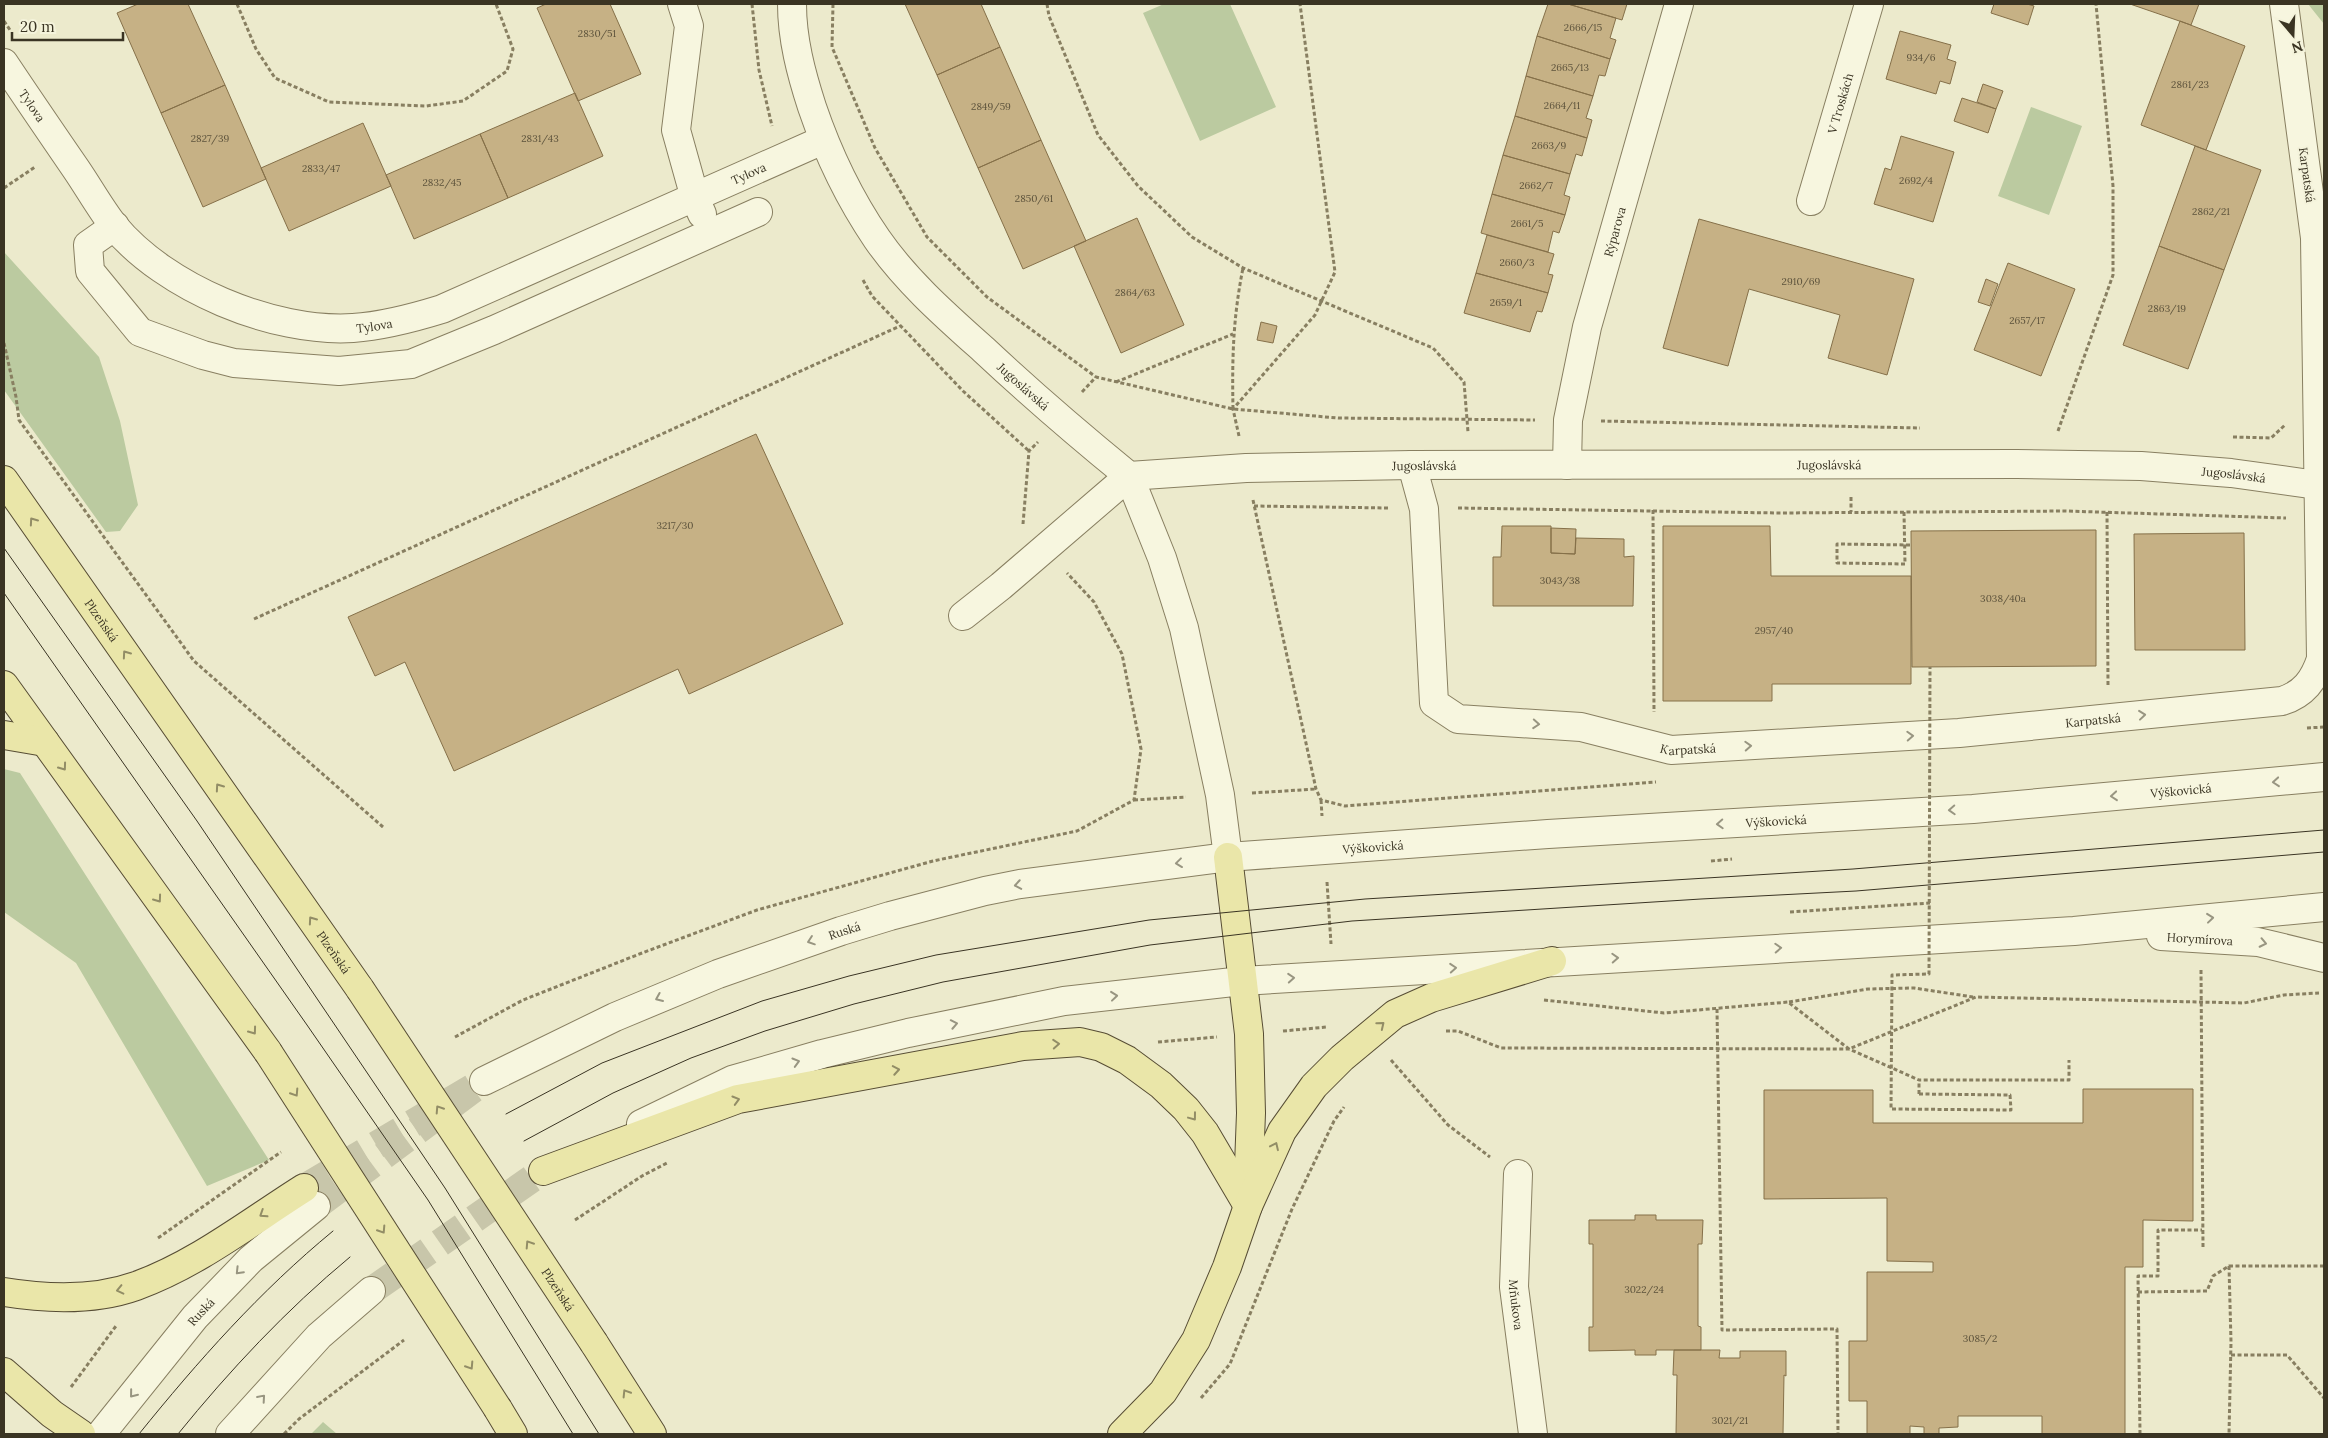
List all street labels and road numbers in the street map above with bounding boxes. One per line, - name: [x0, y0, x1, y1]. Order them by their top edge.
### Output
- street label: V Troskách: [1824, 71, 1856, 136]
- street label: Tylova: [16, 86, 49, 125]
- street label: Karpatská: [2296, 146, 2318, 204]
- street label: Tylova: [729, 159, 768, 187]
- street label: Rýparova: [1600, 205, 1628, 259]
- street label: Tylova: [356, 315, 394, 335]
- street label: Jugoslávská: [994, 358, 1053, 413]
- street label: Jugoslávská: [1391, 457, 1456, 473]
- street label: Jugoslávská: [1796, 457, 1861, 472]
- street label: Jugoslávská: [2200, 463, 2267, 485]
- street label: Plzeňská: [82, 596, 122, 644]
- street label: Karpatská: [2064, 710, 2121, 730]
- street label: Karpatská: [1659, 740, 1716, 758]
- street label: Výškovická: [2149, 780, 2212, 800]
- street label: Výškovická: [1744, 811, 1807, 830]
- street label: Výškovická: [1341, 837, 1404, 856]
- street label: Ruská: [826, 918, 862, 942]
- street label: Plzeňská: [314, 928, 354, 976]
- street label: Horymírova: [2166, 929, 2233, 948]
- street label: Plzeňská: [539, 1265, 578, 1314]
- street label: Mňukova: [1506, 1279, 1527, 1331]
- street label: Ruská: [184, 1294, 217, 1328]

